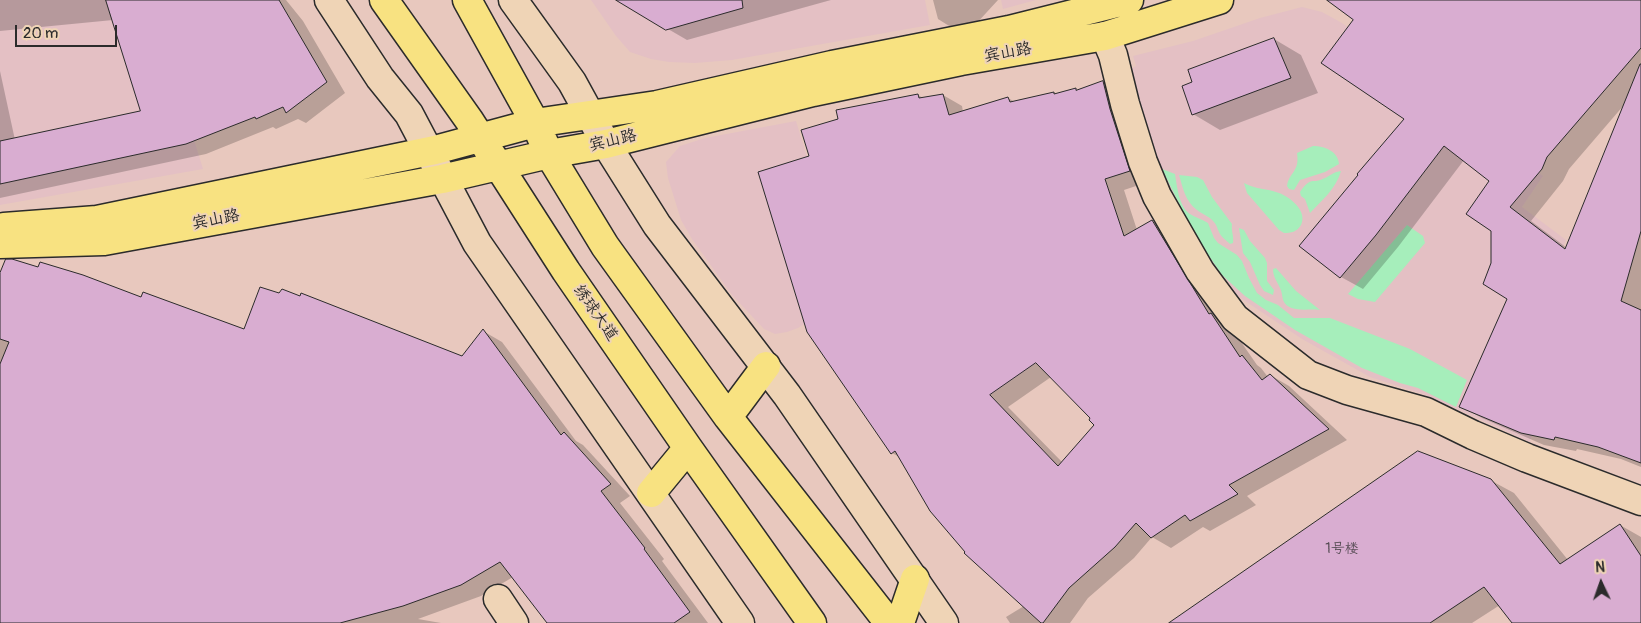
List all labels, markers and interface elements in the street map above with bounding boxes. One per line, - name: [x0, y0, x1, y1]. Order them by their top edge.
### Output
- scale bar: [18, 15, 120, 47]
- text: 20 m: [23, 24, 58, 43]
- street label: 宾山路: [983, 39, 1033, 67]
- street label: 宾山路: [587, 126, 639, 156]
- street label: 宾山路: [191, 206, 241, 234]
- street label: 绣球大道: [569, 281, 621, 345]
- house number: 1号楼: [1325, 541, 1359, 557]
- north arrow: [1576, 558, 1626, 608]
- text: N: [1595, 559, 1605, 576]

